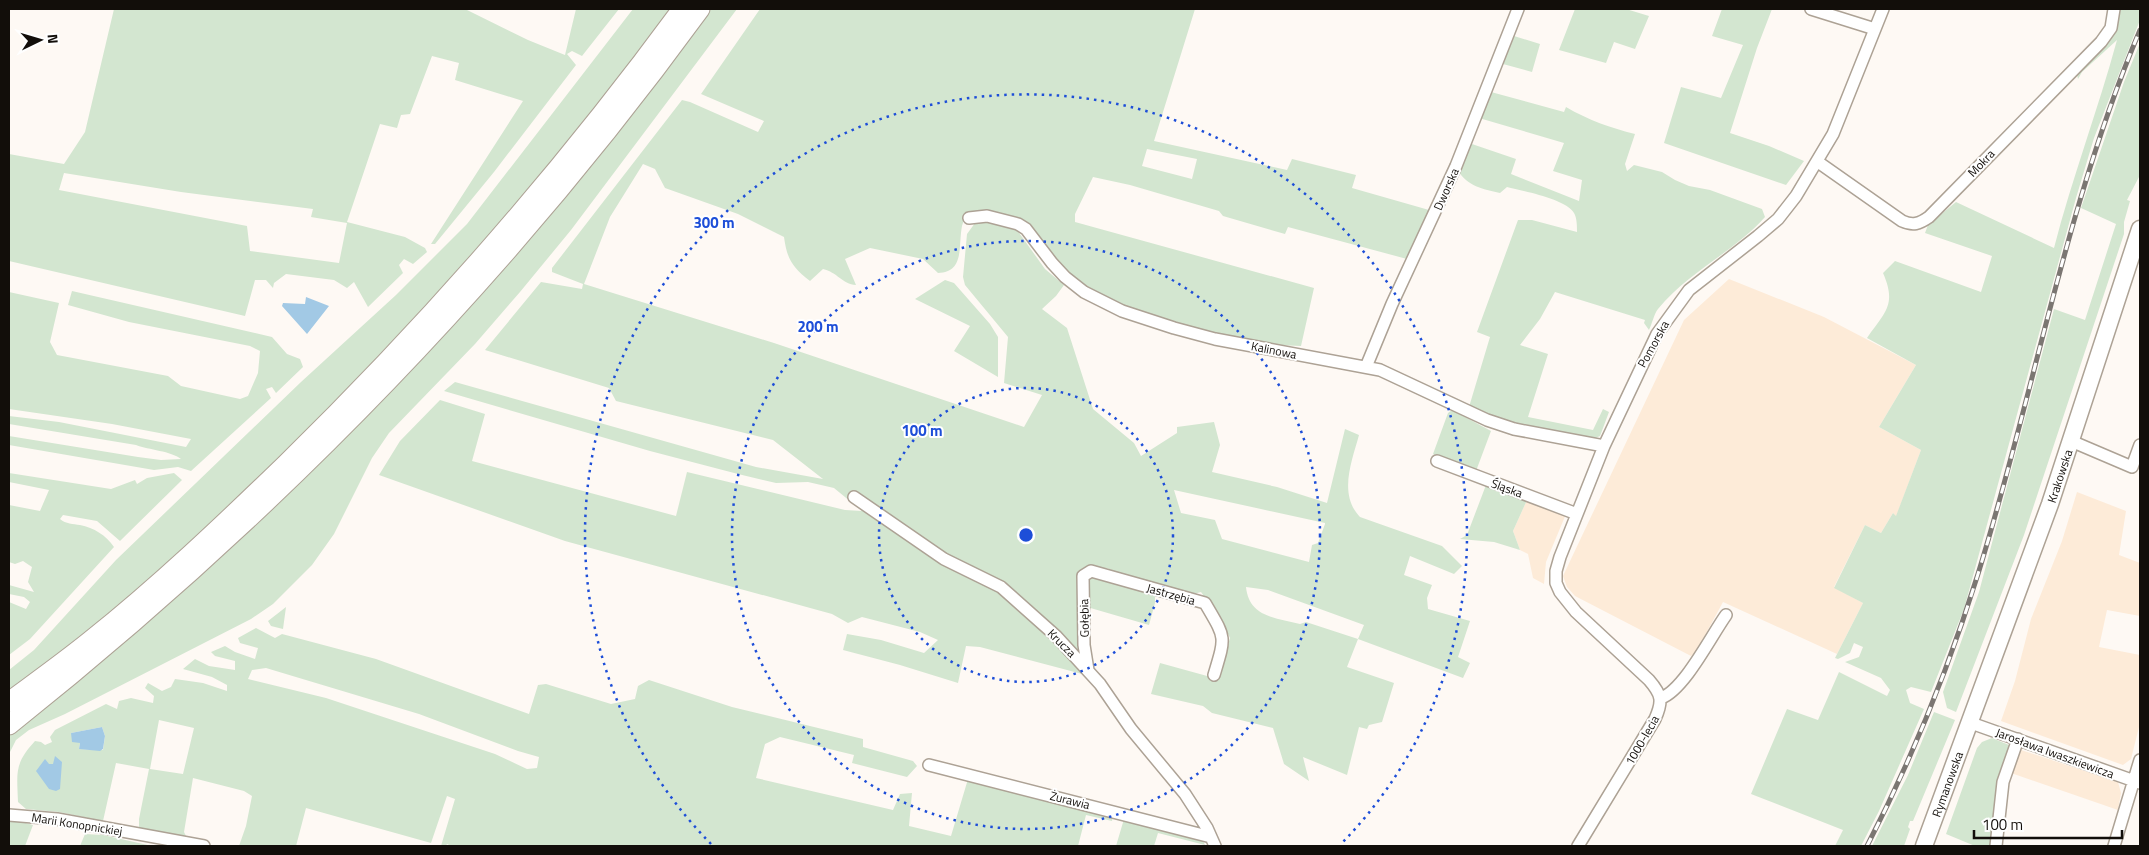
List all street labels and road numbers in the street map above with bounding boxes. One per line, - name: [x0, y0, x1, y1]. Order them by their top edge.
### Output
- street label: Mokra: [1963, 145, 1999, 181]
- street label: Dworska: [1428, 165, 1464, 213]
- street label: Pomorska: [1632, 317, 1674, 371]
- street label: Kalinowa: [1250, 336, 1298, 364]
- street label: Krakowska: [2042, 447, 2077, 505]
- street label: Śląska: [1488, 473, 1526, 503]
- street label: Jastrzębia: [1144, 578, 1198, 610]
- street label: Gołębia: [1074, 599, 1094, 637]
- street label: Krucza: [1043, 624, 1081, 662]
- street label: 1000-lecia: [1620, 712, 1664, 768]
- street label: Jarosława Iwaszkiewicza: [1993, 723, 2117, 783]
- street label: Rymanowska: [1926, 749, 1968, 819]
- street label: Żurawia: [1048, 786, 1092, 814]
- street label: Marii Konopnickiej: [30, 807, 124, 841]

